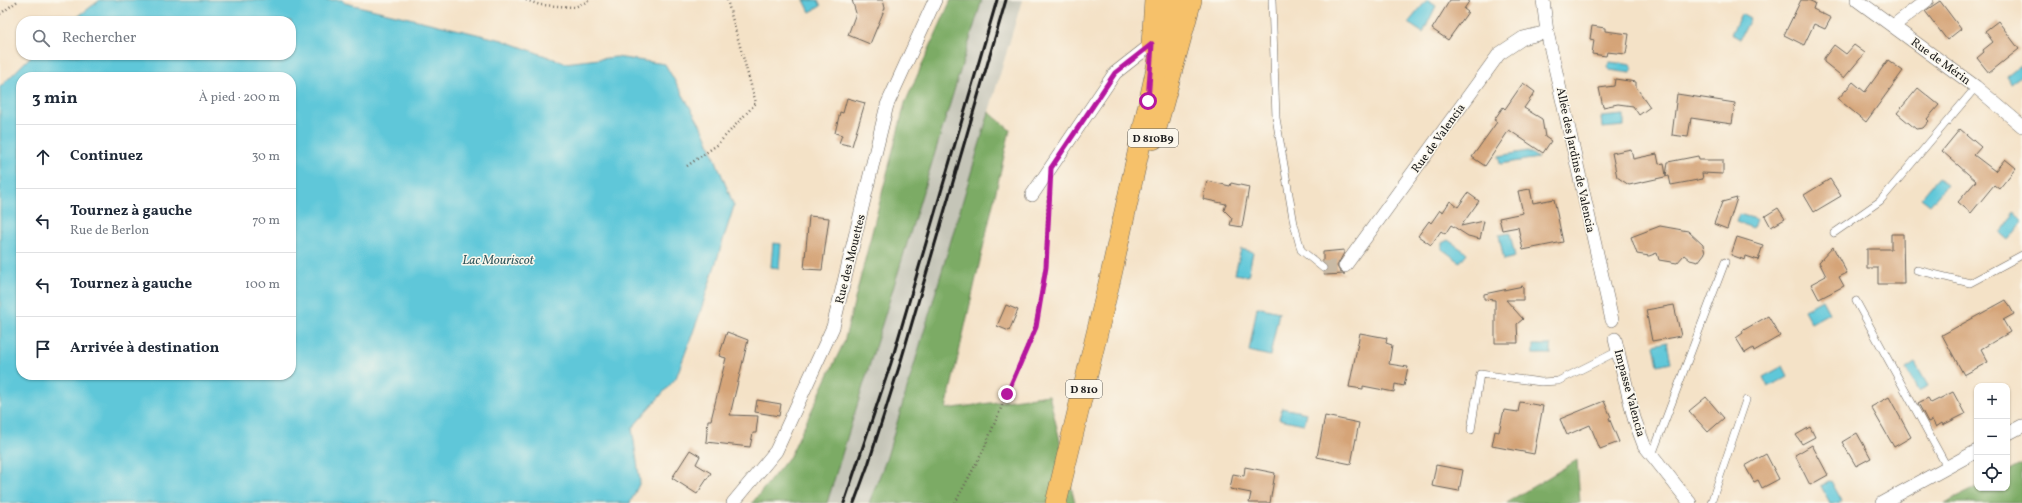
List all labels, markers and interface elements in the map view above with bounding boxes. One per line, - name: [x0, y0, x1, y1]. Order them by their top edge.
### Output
- search box: [16, 16, 296, 60]
- icon: search: [30, 27, 52, 49]
- text: Rechercher: [62, 28, 136, 49]
- street label: Rue de Mérin: [1907, 35, 1974, 89]
- street label: Allée des Jardins de Valencia: [1552, 86, 1598, 234]
- text: 3 min: [32, 87, 78, 110]
- text: À pied · 200 m: [199, 89, 280, 107]
- route start: [1139, 92, 1157, 110]
- street label: Rue de Valencia: [1408, 101, 1469, 176]
- road number: D 810B9: [1128, 129, 1178, 147]
- icon: ahead: [32, 146, 54, 168]
- text: Continuez: [70, 146, 143, 167]
- text: 30 m: [252, 148, 280, 166]
- text: Tournez à gauche: [70, 201, 192, 222]
- icon: left: [32, 210, 54, 232]
- text: 70 m: [252, 212, 280, 230]
- street label: Rue des Mouettes: [832, 213, 870, 306]
- text: Rue de Berlon: [70, 222, 149, 240]
- water label: Lac Mouriscot: [462, 252, 535, 270]
- icon: left: [32, 274, 54, 296]
- text: Tournez à gauche: [70, 274, 192, 295]
- text: 100 m: [245, 276, 280, 294]
- icon: arrive: [32, 338, 54, 360]
- text: Arrivée à destination: [70, 338, 219, 359]
- street label: Impasse Valencia: [1610, 348, 1648, 439]
- road number: D 810: [1066, 380, 1102, 398]
- map controls: [1974, 383, 2010, 491]
- button: +: [1974, 383, 2010, 419]
- route end: [998, 385, 1016, 403]
- button: −: [1974, 419, 2010, 455]
- button: locate: [1974, 455, 2010, 491]

